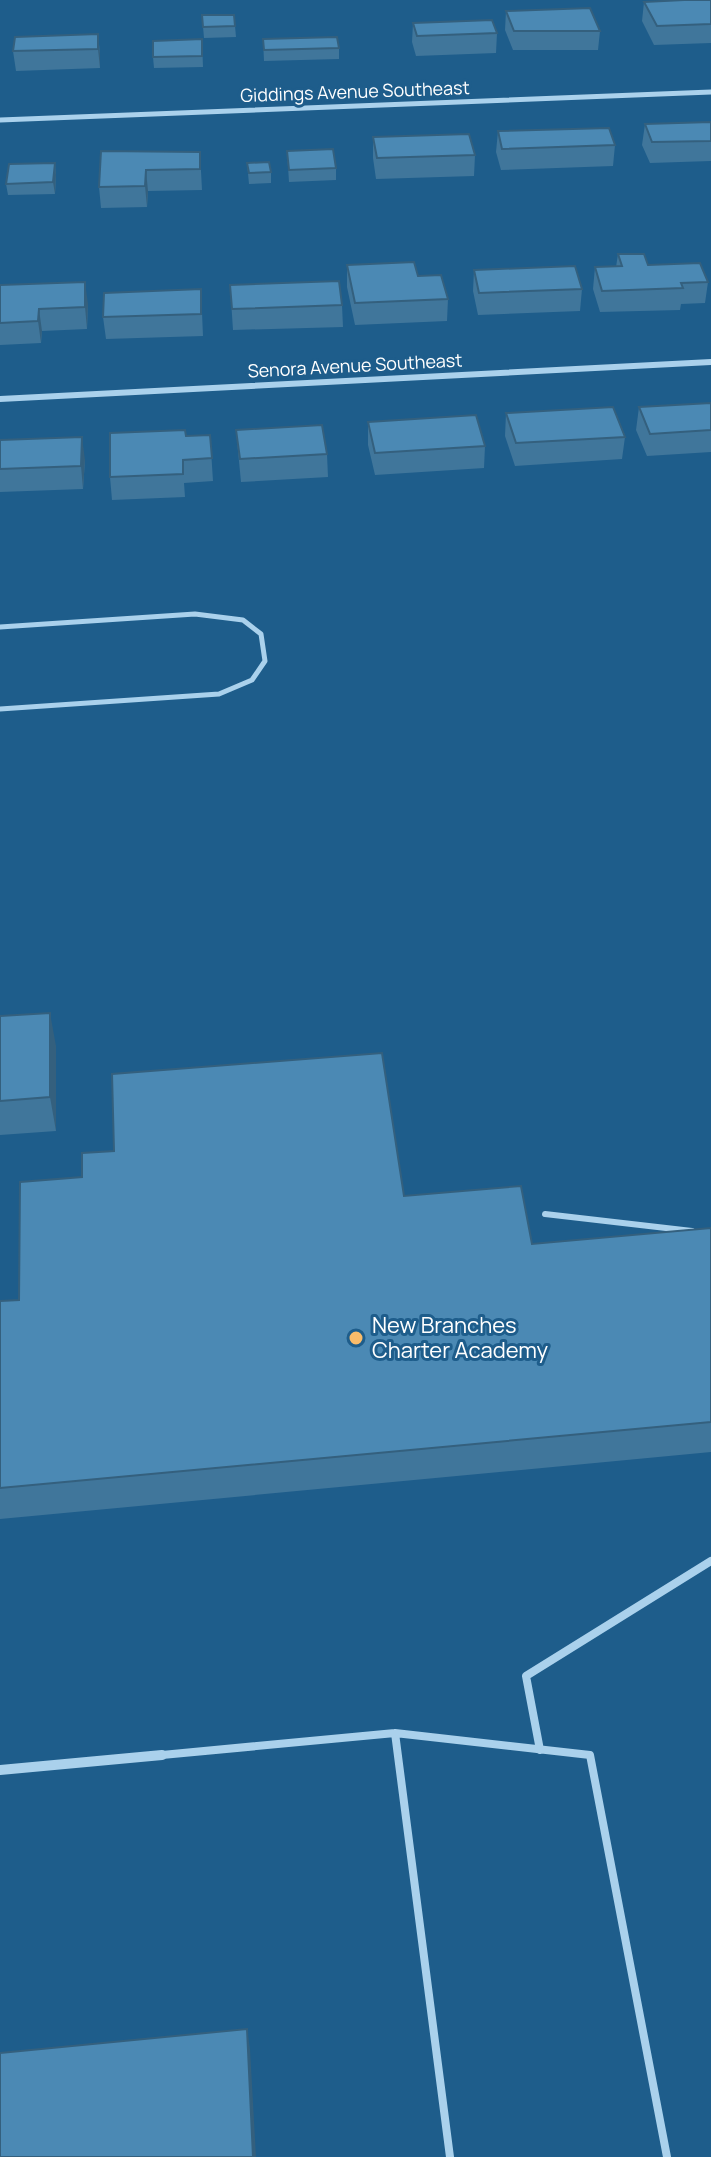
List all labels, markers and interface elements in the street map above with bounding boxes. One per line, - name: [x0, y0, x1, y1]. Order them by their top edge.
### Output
- street label: Giddings Avenue Southeast: [240, 75, 470, 107]
- street label: Senora Avenue Southeast: [247, 347, 463, 383]
- place label: New Branches Charter Academy: [372, 1310, 549, 1365]
- marker: New Branches Charter Academy: [347, 1329, 365, 1347]

